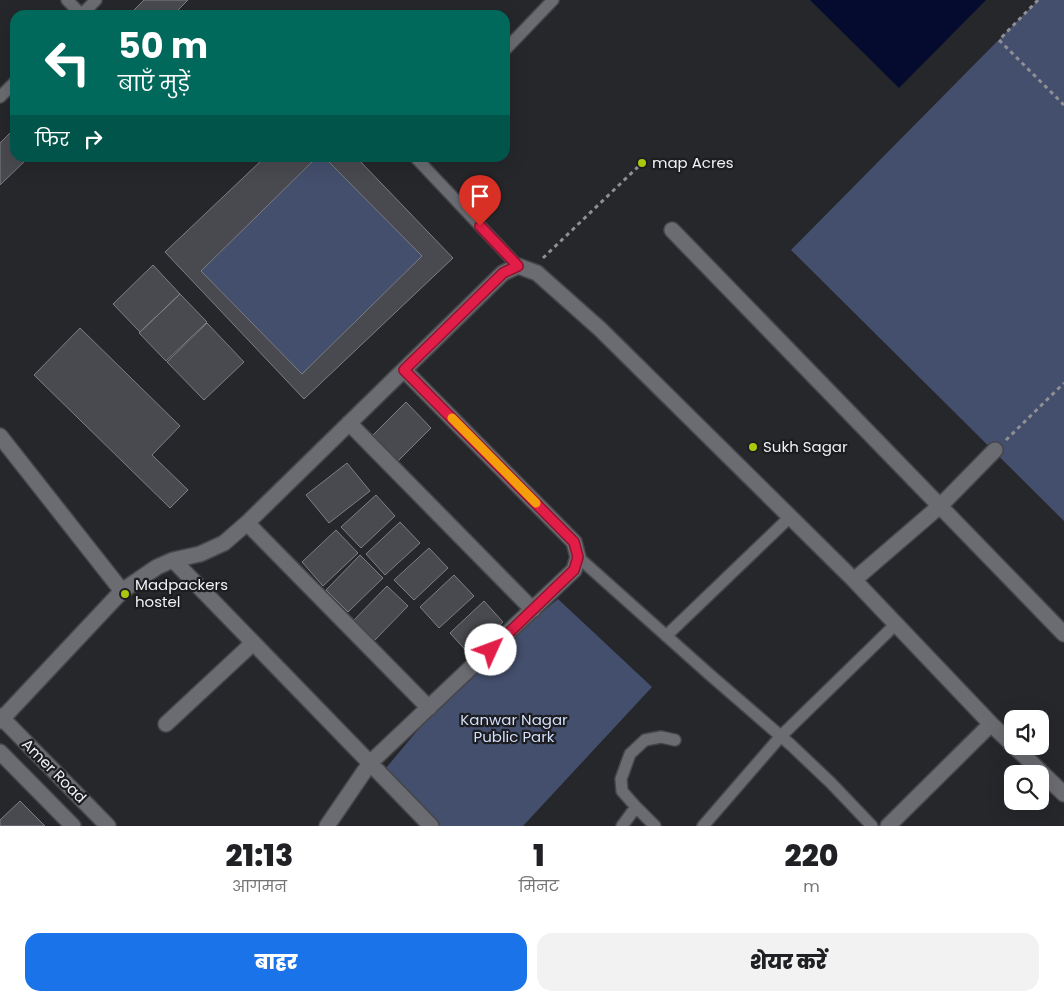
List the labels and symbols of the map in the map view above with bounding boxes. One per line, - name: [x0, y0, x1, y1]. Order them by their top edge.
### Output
- place label: map Acres: [652, 152, 734, 173]
- marker: map Acres: [636, 157, 648, 169]
- pin: [459, 175, 501, 226]
- place label: Sukh Sagar: [763, 436, 848, 457]
- marker: Sukh Sagar: [747, 441, 759, 453]
- place label: Madpackers hostel: [135, 574, 228, 612]
- marker: Madpackers hostel: [119, 588, 131, 600]
- position arrow: [464, 623, 516, 675]
- park label: Kanwar Nagar Public Park: [460, 709, 568, 747]
- street label: Amer Road: [17, 734, 91, 808]

